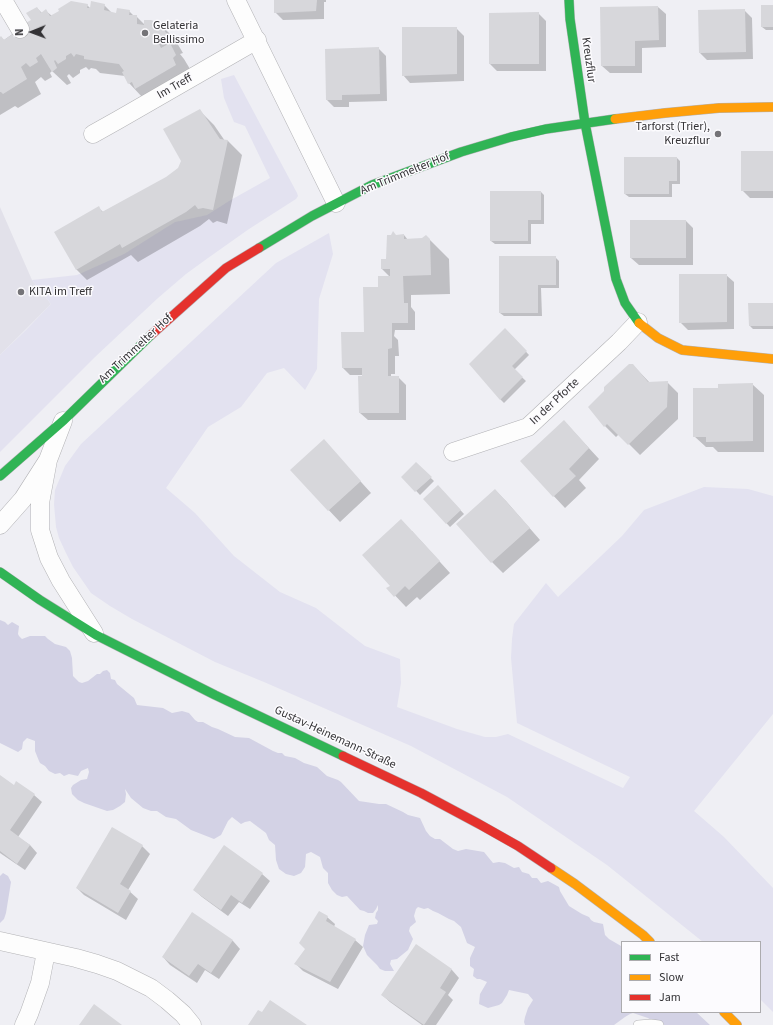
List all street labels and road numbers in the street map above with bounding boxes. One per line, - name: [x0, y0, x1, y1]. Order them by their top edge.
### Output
- street label: Kreuzflur: [578, 36, 598, 84]
- street label: Im Treff: [155, 71, 195, 103]
- street label: Am Trimmelter Hof: [358, 150, 452, 198]
- street label: Am Trimmelter Hof: [96, 311, 176, 387]
- street label: In der Pforte: [527, 376, 583, 428]
- street label: Gustav-Heinemann-Straße: [272, 703, 398, 773]

